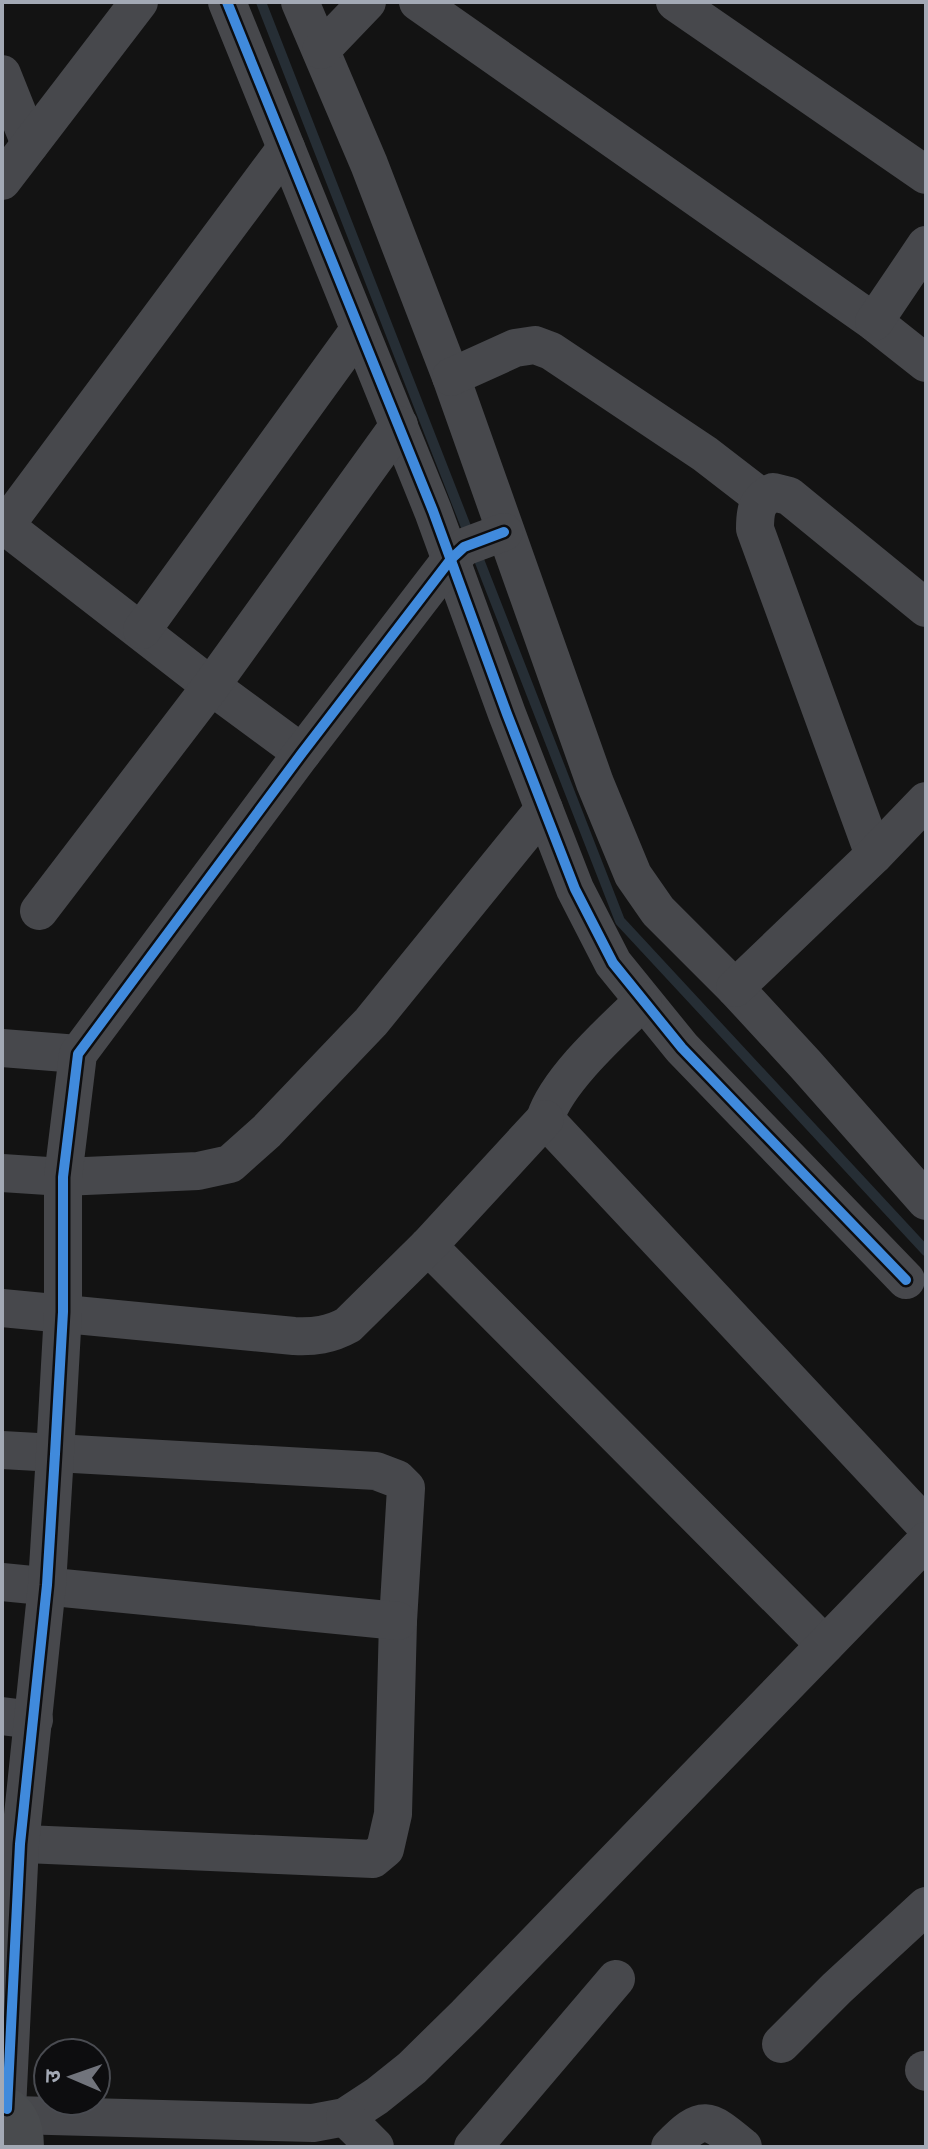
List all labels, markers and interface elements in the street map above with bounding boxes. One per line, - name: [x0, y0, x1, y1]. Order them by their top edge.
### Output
- north arrow: [32, 2037, 112, 2117]
- text: उ: [38, 2068, 66, 2083]

